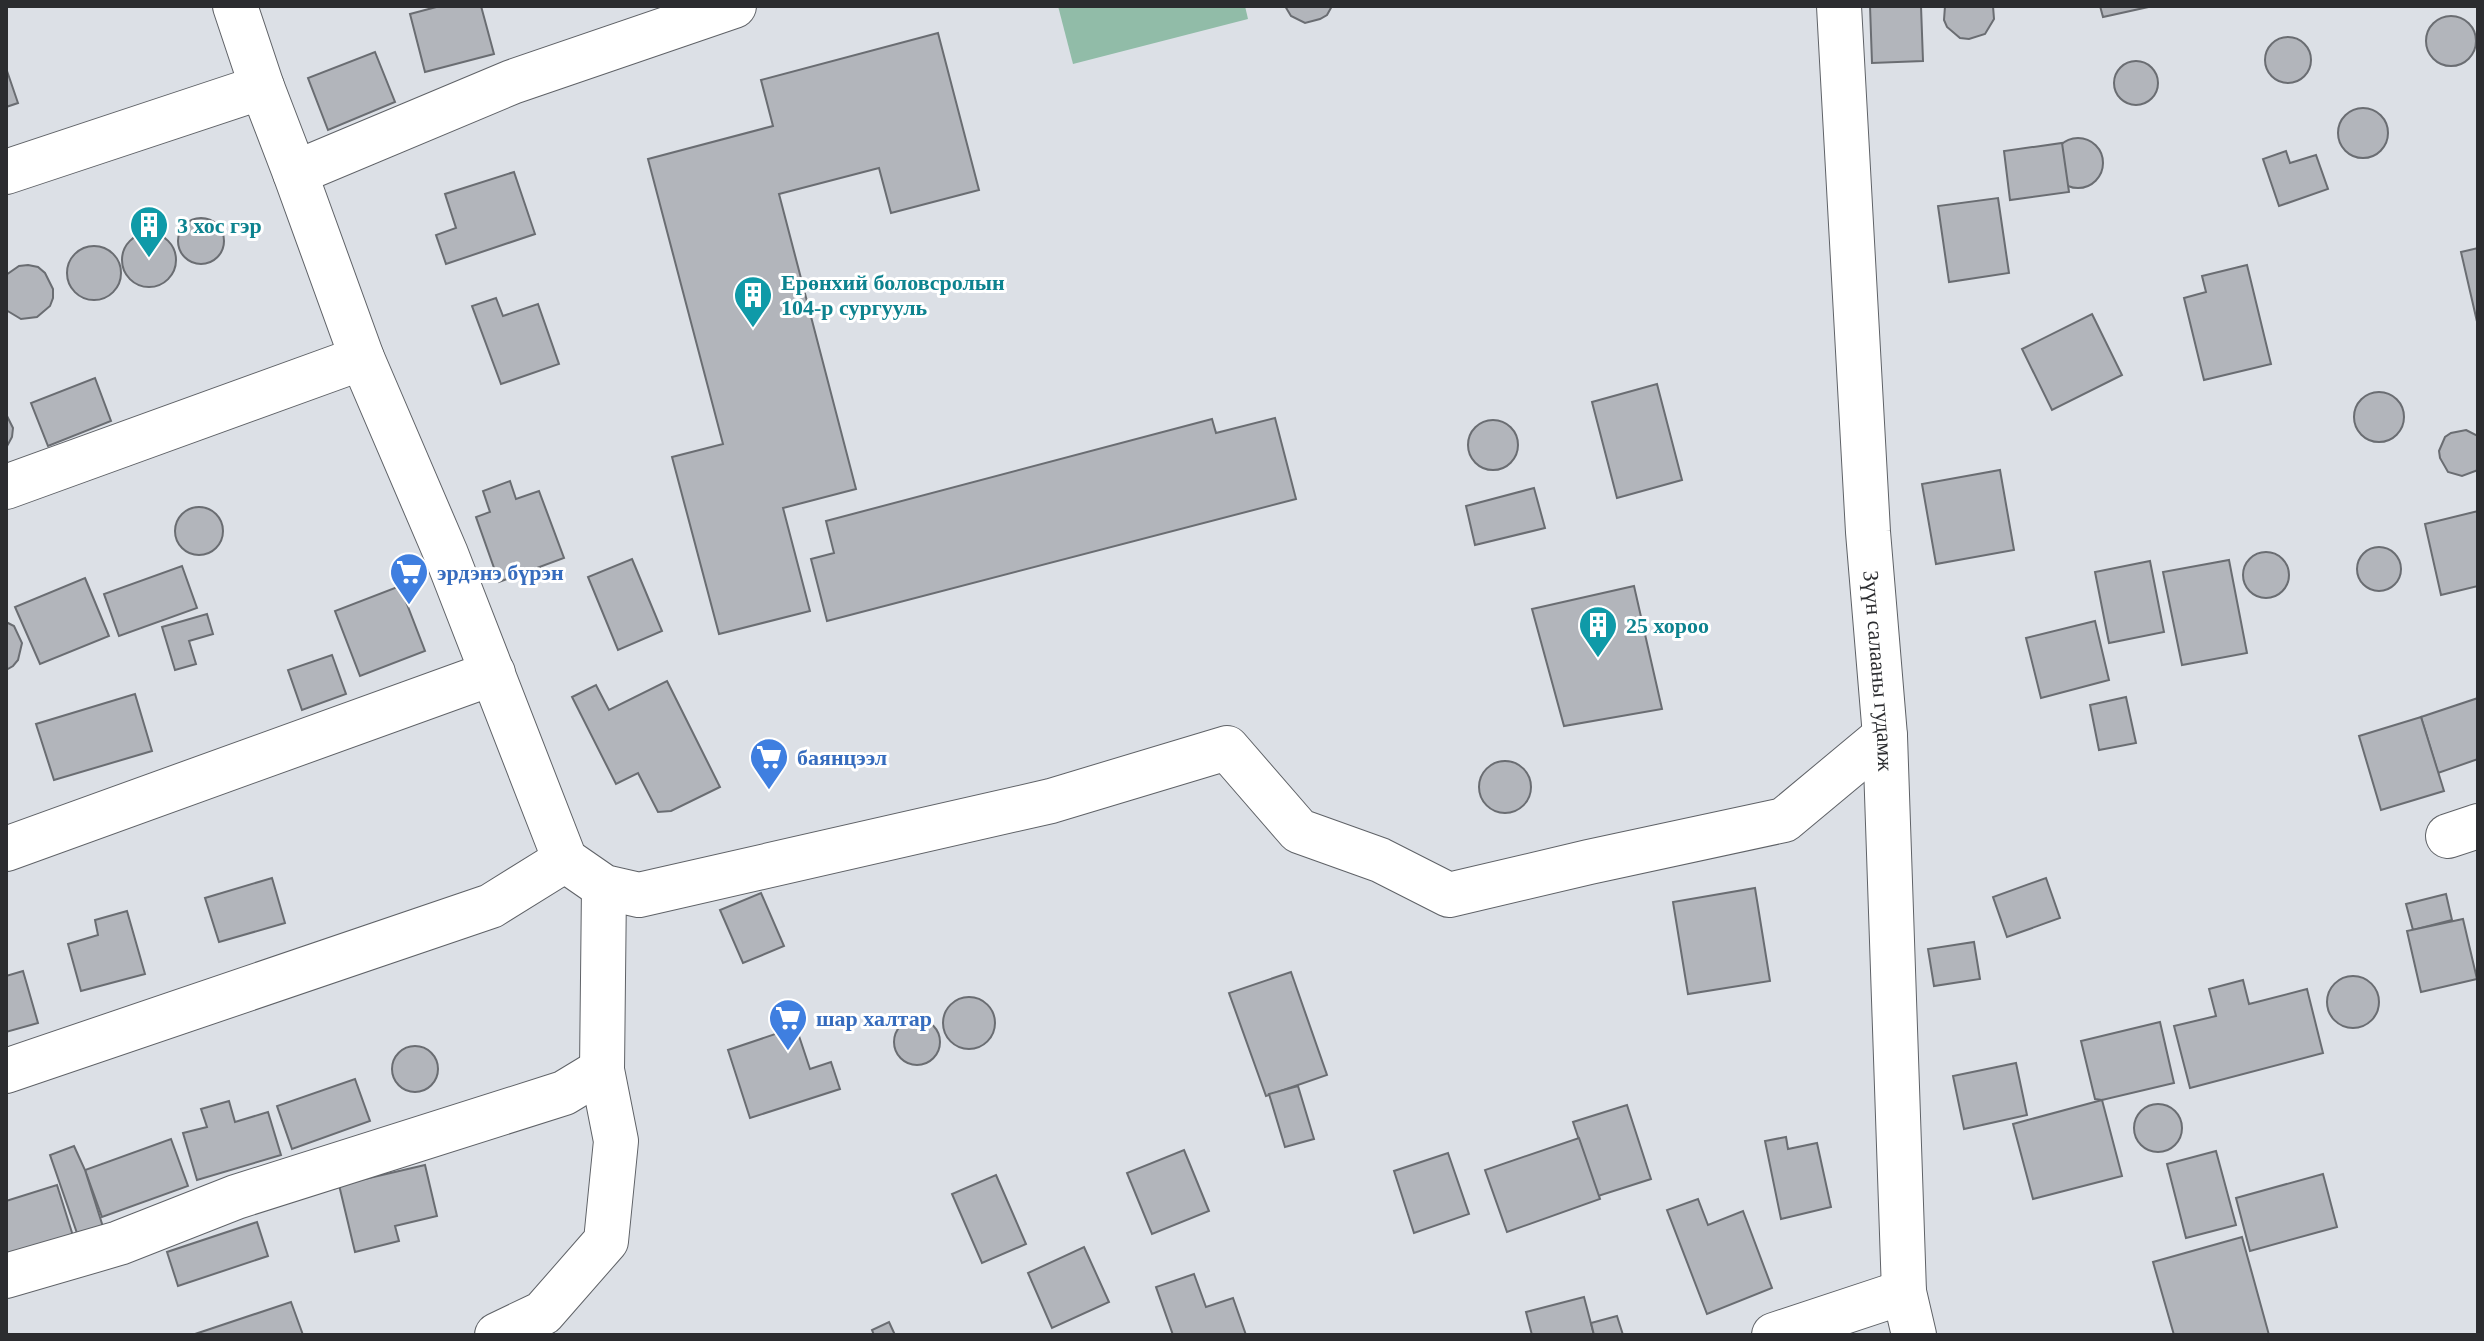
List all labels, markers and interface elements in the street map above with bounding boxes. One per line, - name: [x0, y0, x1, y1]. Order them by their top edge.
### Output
- building icon: 3 хос гэр: [128, 204, 170, 259]
- place label: 3 хос гэр: [177, 213, 262, 238]
- place label: Ерөнхий боловсролын 104-р сургууль: [781, 270, 1005, 320]
- building icon: Ерөнхий боловсролын 104-р сургууль: [732, 274, 774, 329]
- supermarket icon: эрдэнэ бүрэн: [388, 551, 430, 606]
- place label: эрдэнэ бүрэн: [437, 560, 564, 585]
- street label: Зүүн салааны гудамж: [1858, 569, 1898, 773]
- building icon: 25 хороо: [1577, 604, 1619, 659]
- place label: 25 хороо: [1626, 613, 1709, 638]
- supermarket icon: баянцээл: [748, 736, 790, 791]
- place label: баянцээл: [797, 745, 887, 770]
- supermarket icon: шар халтар: [767, 997, 809, 1052]
- place label: шар халтар: [816, 1006, 932, 1031]

